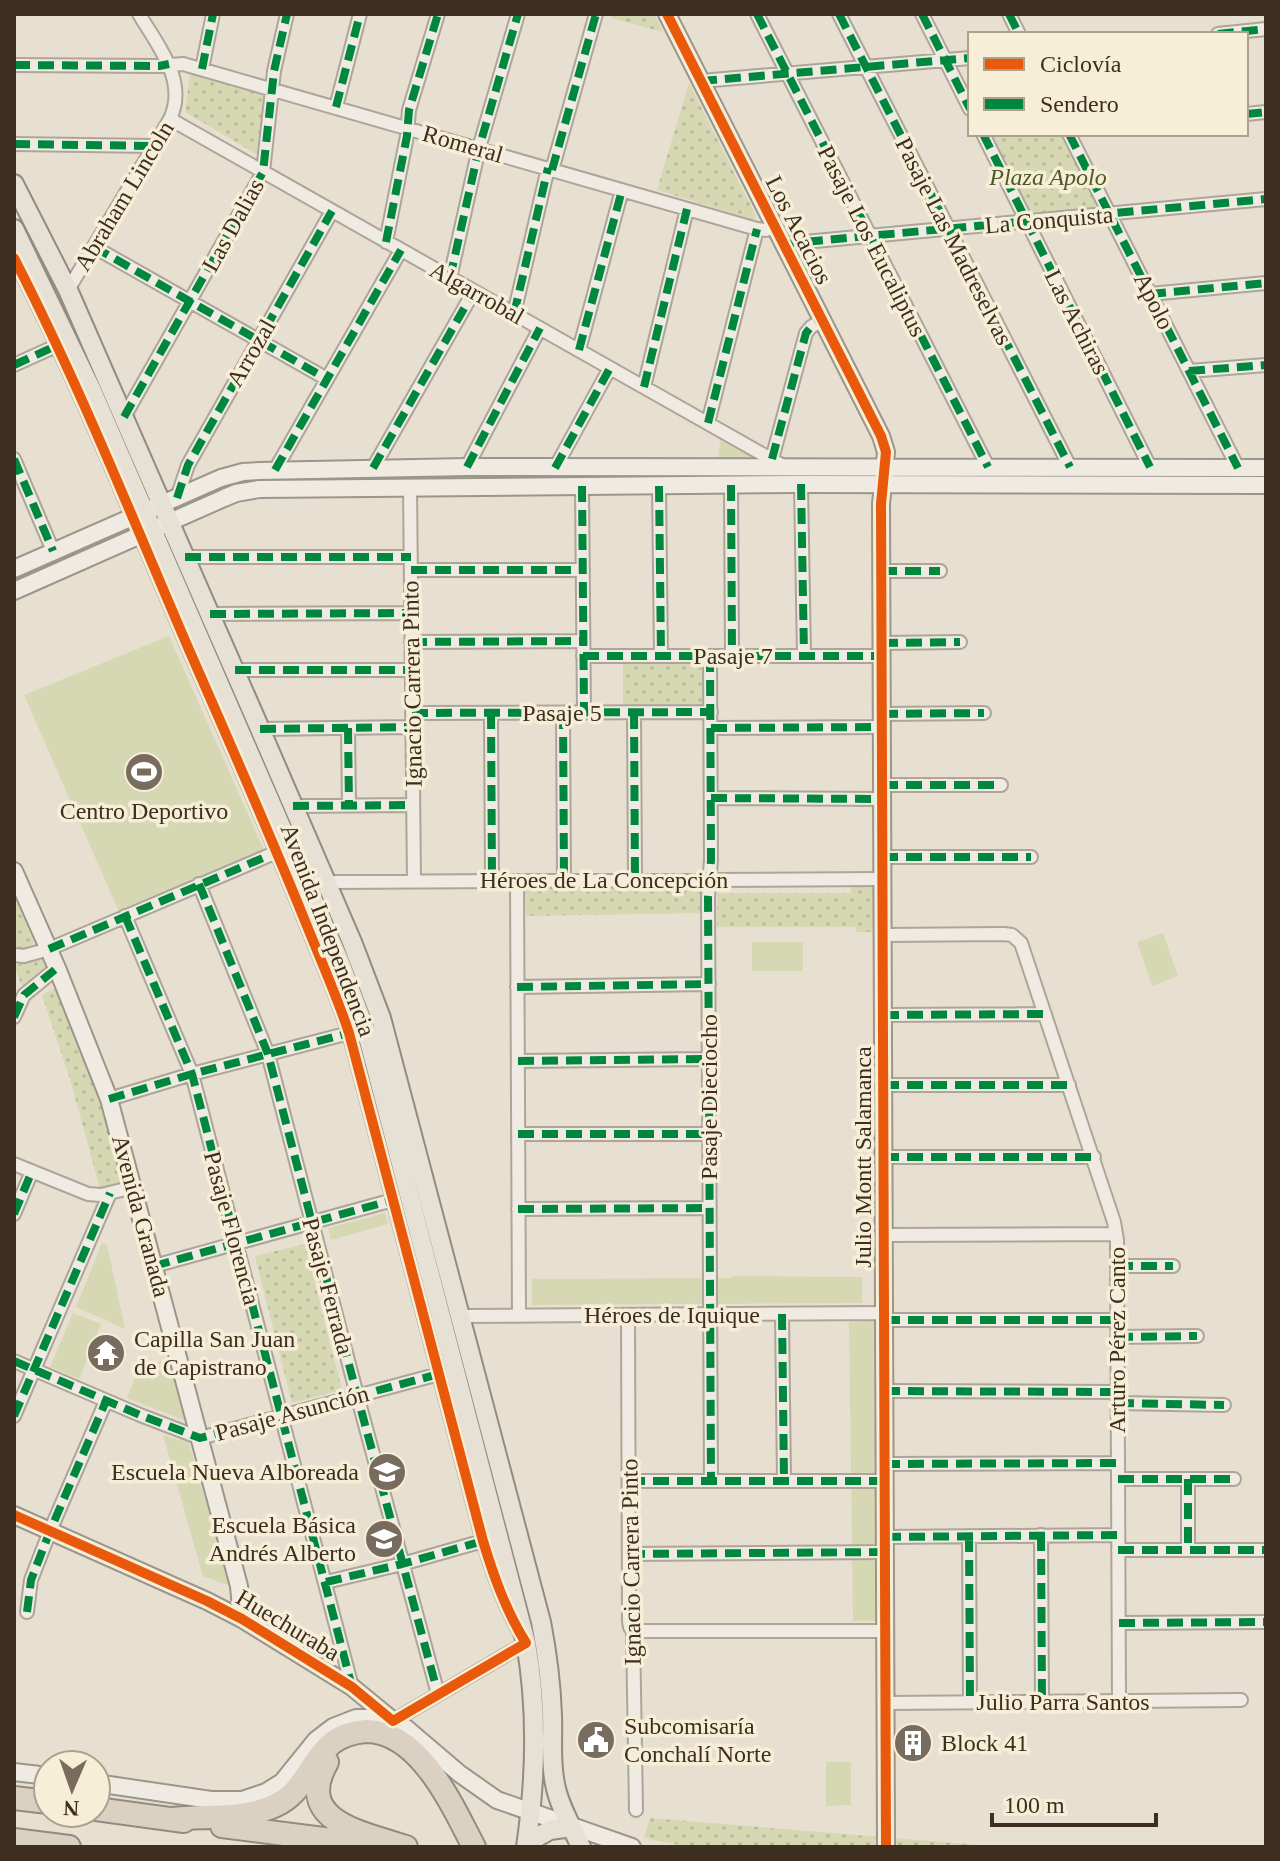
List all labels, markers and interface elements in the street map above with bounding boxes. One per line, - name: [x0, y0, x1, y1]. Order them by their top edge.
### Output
- legend: [968, 32, 1248, 136]
- text: Ciclovía: [1040, 51, 1122, 77]
- text: Sendero: [1040, 91, 1119, 117]
- street label: Abraham Lincoln: [69, 116, 179, 276]
- street label: Romeral: [420, 120, 507, 168]
- street label: Pasaje Las Madreselvas: [890, 133, 1018, 349]
- street label: Pasaje Los Eucaliptus: [813, 141, 931, 341]
- park label: Plaza Apolo: [988, 164, 1107, 190]
- street label: Los Acacios: [761, 172, 837, 288]
- street label: Las Dalias: [197, 174, 269, 276]
- street label: La Conquista: [984, 201, 1115, 239]
- street label: Algarrobal: [425, 256, 529, 330]
- street label: Las Achiras: [1040, 265, 1114, 379]
- street label: Apolo: [1129, 268, 1179, 334]
- street label: Arrozal: [221, 314, 281, 391]
- street label: Ignacio Carrera Pinto: [397, 580, 427, 788]
- street label: Pasaje 7: [693, 643, 773, 669]
- street label: Pasaje 5: [522, 700, 602, 726]
- sports icon: Centro Deportivo: [123, 751, 165, 793]
- place label: Centro Deportivo: [60, 798, 228, 824]
- street label: Avenida Independencia: [275, 820, 381, 1040]
- street label: Héroes de La Concepción: [480, 867, 728, 893]
- street label: Pasaje Dieciocho: [696, 1014, 722, 1180]
- street label: Julio Montt Salamanca: [850, 1046, 876, 1268]
- street label: Avenida Granada: [107, 1132, 175, 1300]
- street label: Pasaje Florencia: [199, 1148, 265, 1308]
- street label: Pasaje Ferrada: [297, 1215, 359, 1358]
- street label: Arturo Pérez Canto: [1104, 1247, 1130, 1433]
- street label: Héroes de Iquique: [584, 1302, 760, 1328]
- place label: Capilla San Juan de Capistrano: [134, 1326, 295, 1380]
- temple icon: Capilla San Juan de Capistrano: [85, 1332, 127, 1374]
- street label: Pasaje Asunción: [212, 1380, 372, 1446]
- school or university icon: Escuela Nueva Alboreada: [366, 1451, 408, 1493]
- street label: Ignacio Carrera Pinto: [616, 1458, 646, 1666]
- place label: Escuela Nueva Alboreada: [111, 1459, 359, 1485]
- place label: Escuela Básica Andrés Alberto: [209, 1512, 356, 1566]
- school or university icon: Escuela Básica Andrés Alberto: [363, 1518, 405, 1560]
- street label: Huechuraba: [232, 1584, 345, 1666]
- street label: Julio Parra Santos: [976, 1689, 1150, 1715]
- place label: Subcomisaría Conchalí Norte: [624, 1713, 771, 1767]
- public building icon: Subcomisaría Conchalí Norte: [575, 1719, 617, 1761]
- building icon: Block 41: [892, 1722, 934, 1764]
- place label: Block 41: [941, 1730, 1028, 1756]
- north arrow: [32, 1749, 112, 1829]
- scale bar: [992, 1777, 1156, 1827]
- text: 100 m: [1004, 1792, 1065, 1818]
- text: N: [63, 1796, 80, 1821]

